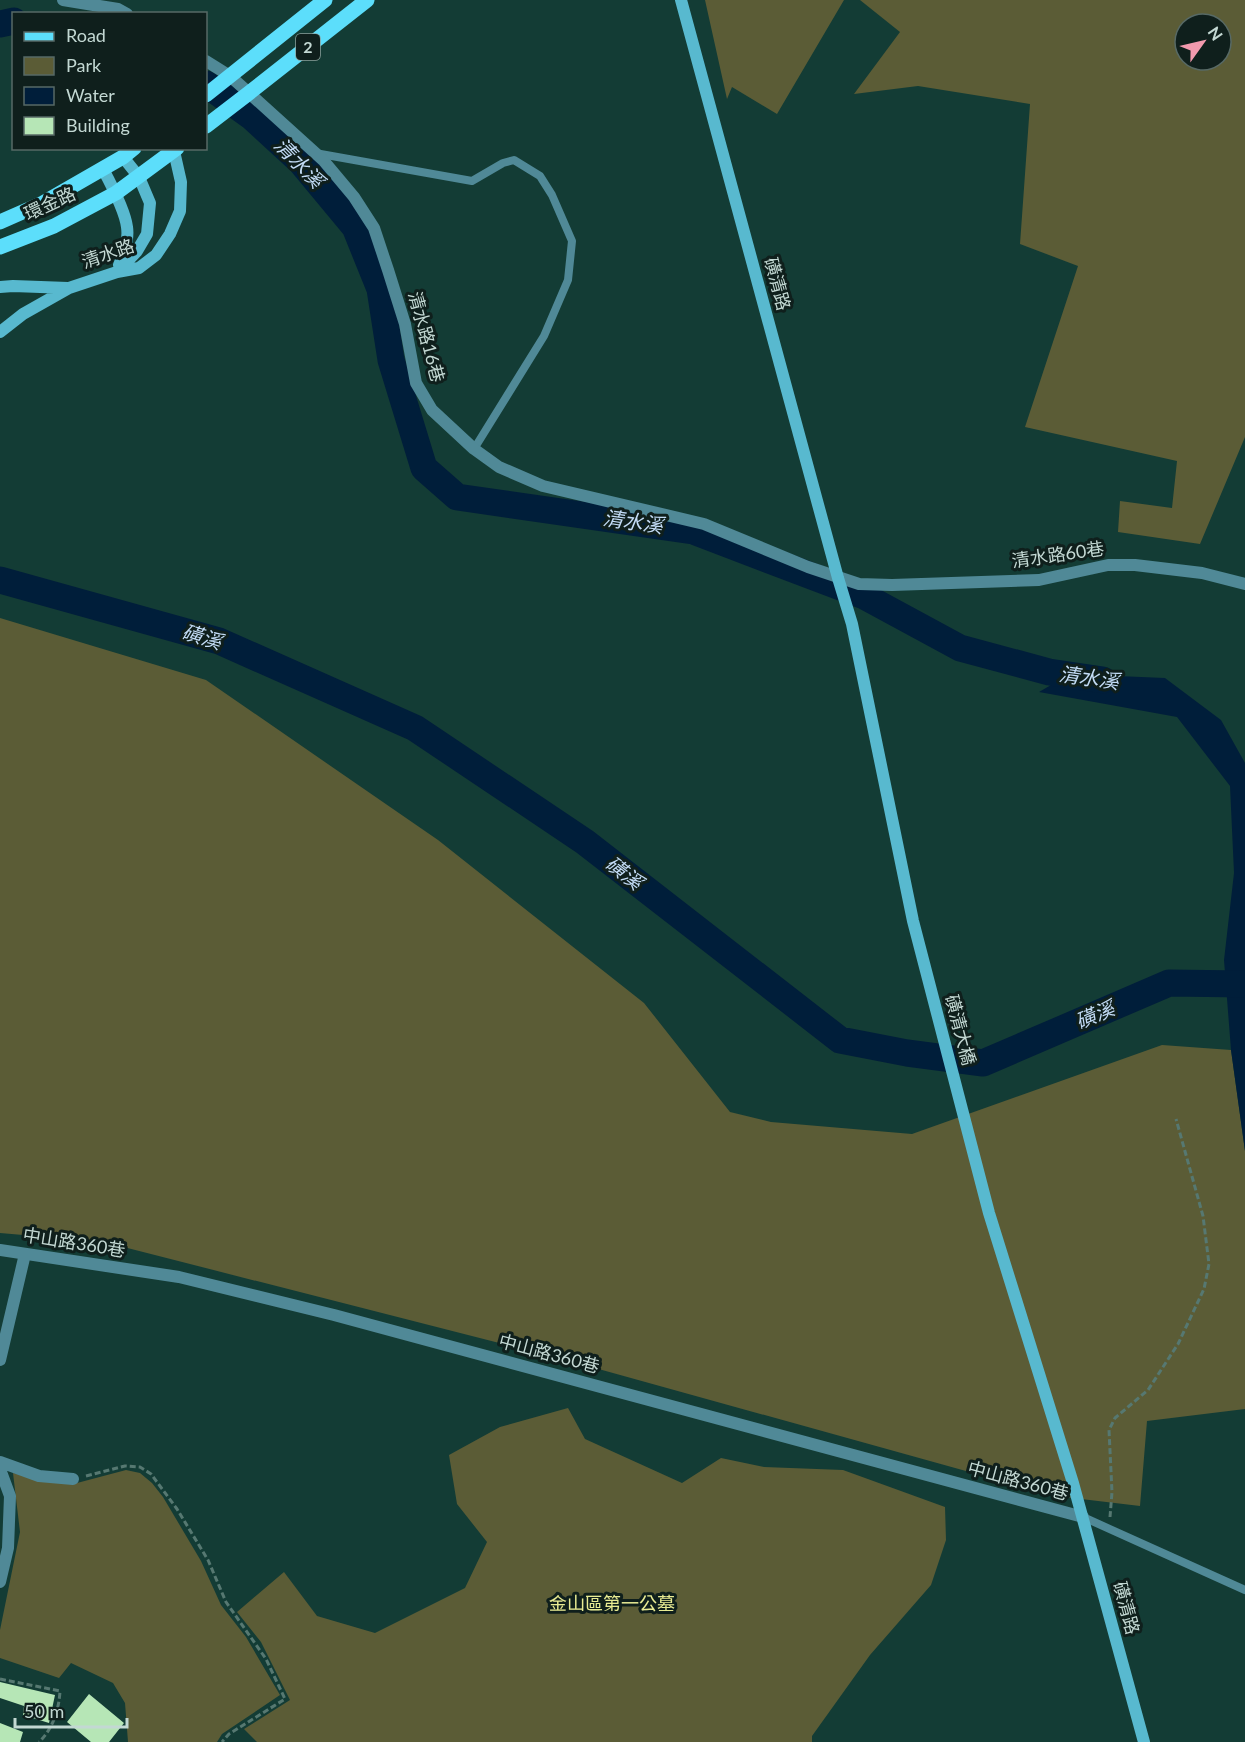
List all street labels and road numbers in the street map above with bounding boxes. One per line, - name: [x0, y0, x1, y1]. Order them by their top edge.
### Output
- road number: 2: [296, 34, 320, 60]
- street label: 環金路: [20, 182, 79, 224]
- street label: 清水路: [79, 234, 137, 272]
- street label: 磺清路: [760, 255, 796, 313]
- street label: 清水路16巷: [404, 289, 450, 384]
- street label: 清水路60巷: [1010, 537, 1105, 571]
- street label: 磺清大橋: [941, 992, 981, 1067]
- street label: 中山路360巷: [21, 1223, 127, 1261]
- street label: 中山路360巷: [497, 1329, 602, 1377]
- street label: 中山路360巷: [966, 1456, 1071, 1504]
- street label: 磺清路: [1109, 1579, 1145, 1637]

